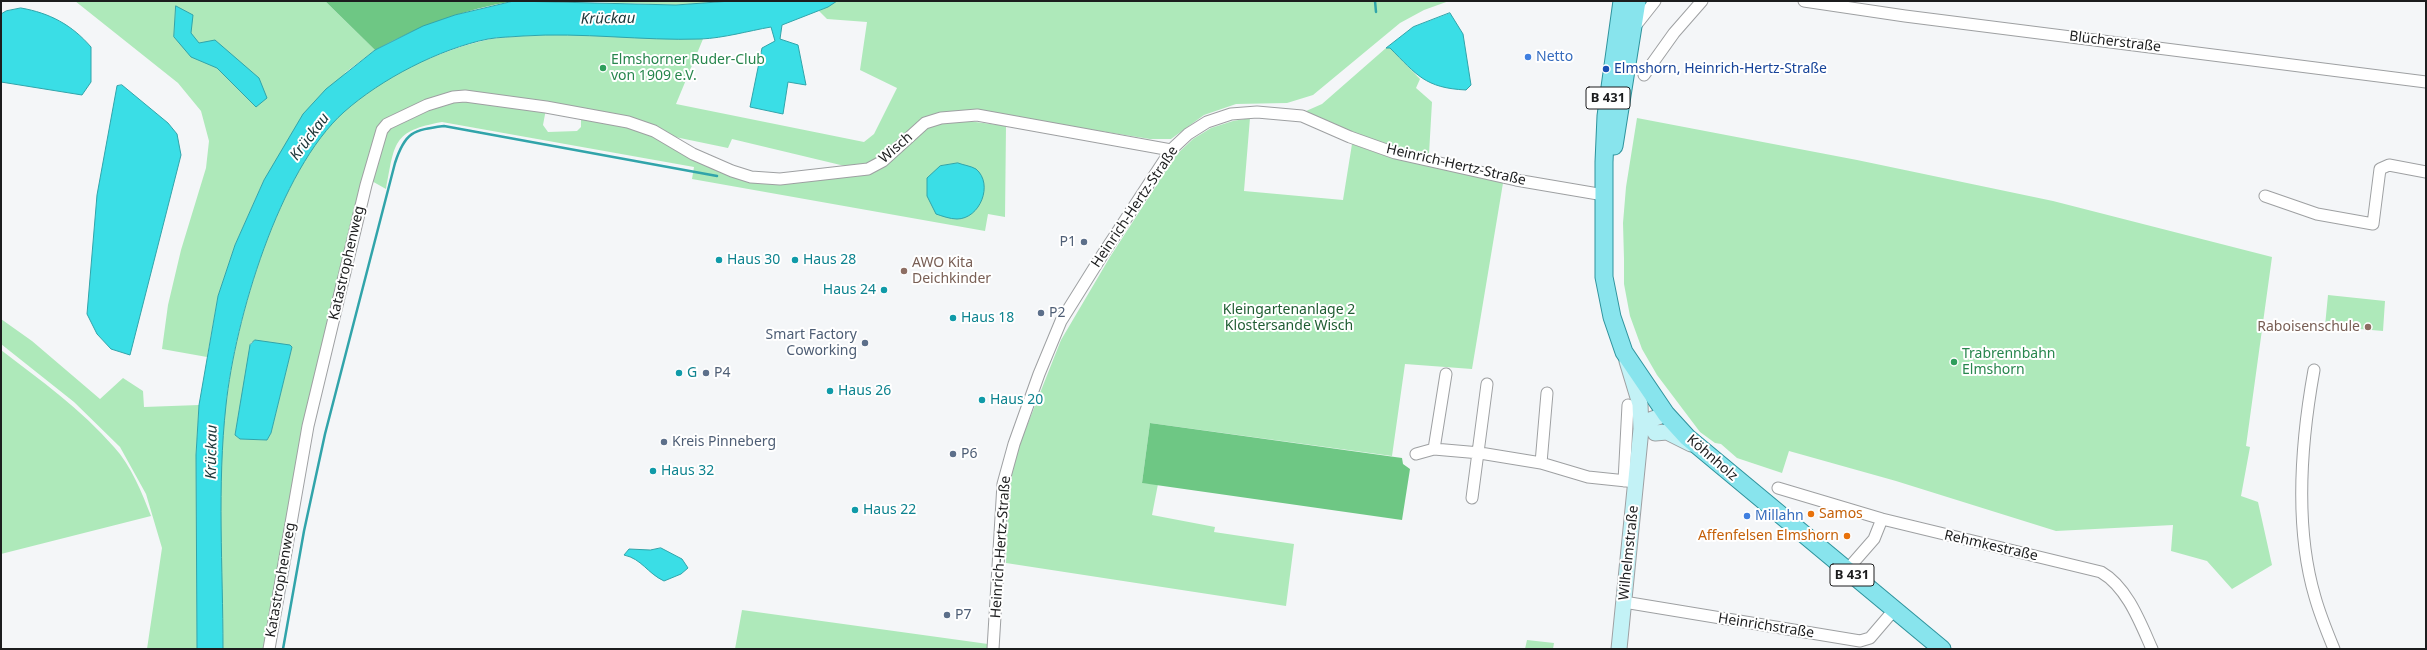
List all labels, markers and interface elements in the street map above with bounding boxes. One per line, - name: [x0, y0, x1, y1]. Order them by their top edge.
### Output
- water label: Krückau: [581, 10, 635, 28]
- street label: Blücherstraße: [2068, 28, 2162, 56]
- place label: Netto: [1536, 49, 1573, 65]
- place label: Elmshorner Ruder-Club von 1909 e.V.: [611, 52, 765, 84]
- marker: Netto: [1523, 52, 1533, 62]
- place label: Elmshorn, Heinrich-Hertz-Straße: [1614, 61, 1827, 77]
- marker: Elmshorner Ruder-Club von 1909 e.V.: [598, 63, 608, 73]
- marker: Elmshorn, Heinrich-Hertz-Straße: [1601, 64, 1611, 74]
- road number: B 431: [1586, 87, 1630, 109]
- water label: Krückau: [286, 110, 334, 164]
- street label: Wisch: [876, 129, 916, 167]
- street label: Heinrich-Hertz-Straße: [1385, 141, 1527, 189]
- street label: Heinrich-Hertz-Straße: [1088, 143, 1182, 271]
- street label: Katastrophenweg: [326, 204, 368, 322]
- place label: P1: [1060, 234, 1076, 250]
- marker: P1: [1079, 237, 1089, 247]
- place label: Haus 30: [727, 252, 780, 268]
- place label: Haus 28: [803, 252, 856, 268]
- marker: Haus 30: [714, 255, 724, 265]
- marker: Haus 28: [790, 255, 800, 265]
- place label: AWO Kita Deichkinder: [912, 255, 991, 288]
- marker: AWO Kita Deichkinder: [899, 266, 909, 276]
- place label: Haus 24: [823, 282, 876, 298]
- marker: Haus 24: [879, 285, 889, 295]
- park label: Kleingartenanlage 2 Klostersande Wisch: [1223, 302, 1355, 334]
- place label: P2: [1049, 305, 1065, 321]
- marker: P2: [1036, 308, 1046, 318]
- place label: Haus 18: [961, 310, 1014, 326]
- marker: Haus 18: [948, 313, 958, 323]
- place label: Raboisenschule: [2257, 319, 2360, 335]
- marker: Raboisenschule: [2363, 322, 2373, 332]
- place label: Smart Factory Coworking: [766, 327, 857, 360]
- marker: Smart Factory Coworking: [860, 338, 870, 348]
- place label: Trabrennbahn Elmshorn: [1962, 346, 2056, 378]
- marker: Trabrennbahn Elmshorn: [1949, 357, 1959, 367]
- place label: G: [687, 365, 697, 381]
- place label: P4: [714, 365, 730, 381]
- marker: G: [674, 368, 684, 378]
- marker: P4: [701, 368, 711, 378]
- place label: Haus 26: [838, 383, 891, 399]
- marker: Haus 26: [825, 386, 835, 396]
- place label: Haus 20: [990, 392, 1043, 408]
- marker: Haus 20: [977, 395, 987, 405]
- water label: Krückau: [203, 425, 221, 479]
- street label: Köhnholz: [1683, 431, 1741, 485]
- place label: Kreis Pinneberg: [672, 434, 776, 450]
- marker: Kreis Pinneberg: [659, 437, 669, 447]
- place label: P6: [961, 446, 977, 462]
- marker: P6: [948, 449, 958, 459]
- place label: Haus 32: [661, 463, 714, 479]
- marker: Haus 32: [648, 466, 658, 476]
- street label: Heinrich-Hertz-Straße: [988, 475, 1014, 619]
- place label: Haus 22: [863, 502, 916, 518]
- marker: Haus 22: [850, 505, 860, 515]
- street label: Wilhelmstraße: [1616, 505, 1642, 601]
- place label: Samos: [1819, 506, 1863, 522]
- place label: Millahn: [1755, 508, 1804, 524]
- marker: Samos: [1806, 509, 1816, 519]
- marker: Millahn: [1742, 511, 1752, 521]
- street label: Katastrophenweg: [263, 521, 299, 639]
- street label: Rehmkestraße: [1943, 527, 2039, 565]
- place label: Affenfelsen Elmshorn: [1698, 528, 1839, 544]
- marker: Affenfelsen Elmshorn: [1842, 531, 1852, 541]
- road number: B 431: [1830, 564, 1874, 586]
- place label: P7: [955, 607, 971, 623]
- marker: P7: [942, 610, 952, 620]
- street label: Heinrichstraße: [1717, 610, 1815, 642]

